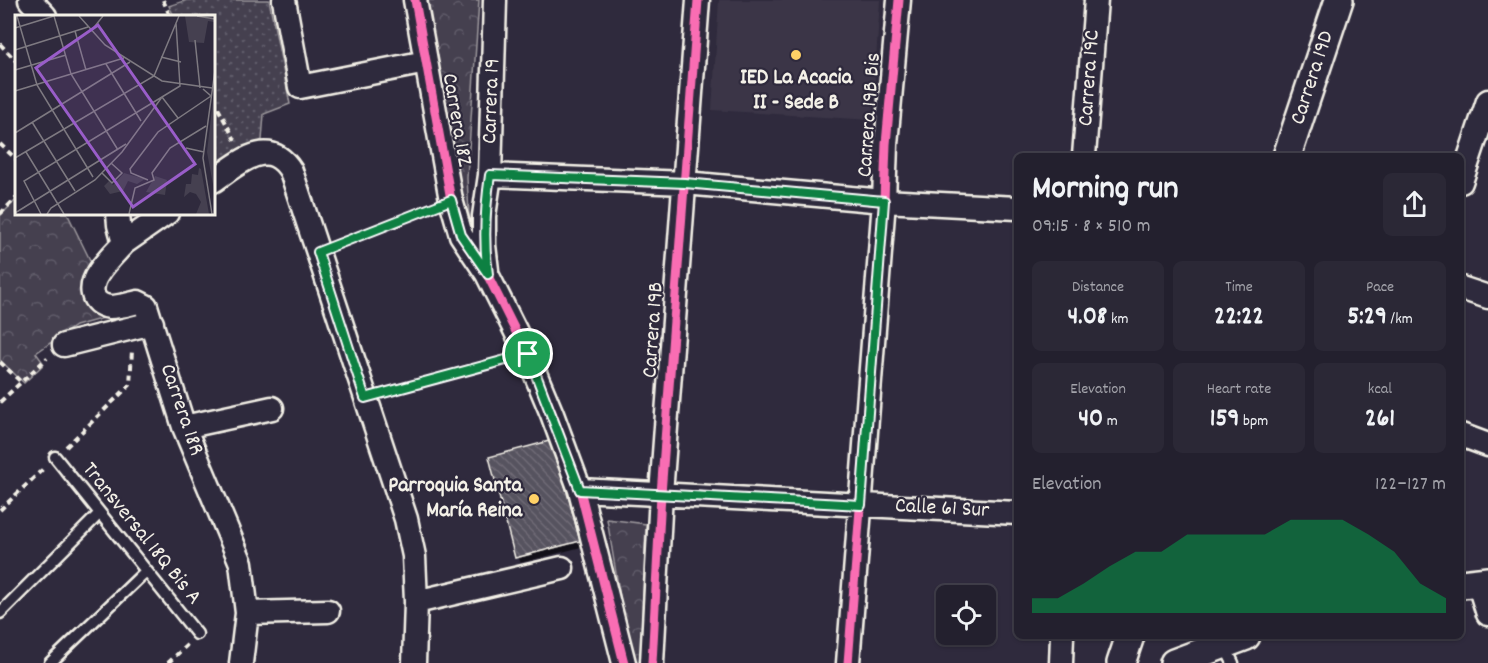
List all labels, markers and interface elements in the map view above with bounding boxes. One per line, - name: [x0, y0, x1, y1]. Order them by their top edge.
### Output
- inset map: [15, 15, 214, 214]
- street label: Carrera 19D: [1283, 27, 1343, 129]
- street label: Carrera 19C: [1071, 29, 1109, 127]
- marker: IED La Acacia II - Sede B: [789, 48, 803, 62]
- street label: Carrera 19B Bis: [850, 52, 890, 178]
- street label: Carrera 19: [475, 58, 509, 144]
- place label: IED La Acacia II - Sede B: [740, 63, 853, 119]
- street label: Carrera 18Z: [433, 71, 479, 169]
- text: Morning run: [1032, 167, 1179, 214]
- button: share: [1383, 173, 1446, 236]
- text: 09:15 · 8 × 510 m: [1032, 213, 1151, 241]
- text: Distance: [1072, 276, 1124, 299]
- text: Time: [1225, 276, 1253, 299]
- text: Pace: [1366, 276, 1394, 299]
- street label: Carrera 19B: [635, 281, 673, 379]
- text: 4.08: [1068, 299, 1107, 336]
- text: 22:22: [1214, 299, 1264, 336]
- text: 5:29: [1347, 299, 1387, 336]
- text: km: [1107, 308, 1128, 331]
- text: /km: [1387, 308, 1413, 331]
- pin: [502, 328, 553, 379]
- icon: arrive: [511, 337, 544, 370]
- street label: Carrera 18R: [151, 360, 211, 460]
- text: Elevation: [1070, 378, 1126, 401]
- text: Heart rate: [1207, 378, 1271, 401]
- text: kcal: [1368, 378, 1392, 401]
- text: 40: [1078, 401, 1103, 438]
- text: 159: [1210, 401, 1239, 438]
- text: 261: [1365, 401, 1395, 438]
- text: m: [1103, 410, 1118, 433]
- text: bpm: [1239, 410, 1268, 433]
- street label: Transversal 18Q Bis A: [74, 456, 208, 612]
- place label: Parroquia Santa María Reina: [388, 471, 523, 527]
- text: Elevation: [1032, 471, 1102, 499]
- text: 122–127 m: [1375, 471, 1446, 499]
- street label: Calle 61 Sur: [894, 491, 991, 527]
- marker: Parroquia Santa María Reina: [527, 492, 541, 506]
- map controls: [936, 585, 996, 645]
- button: locate: [936, 585, 996, 645]

